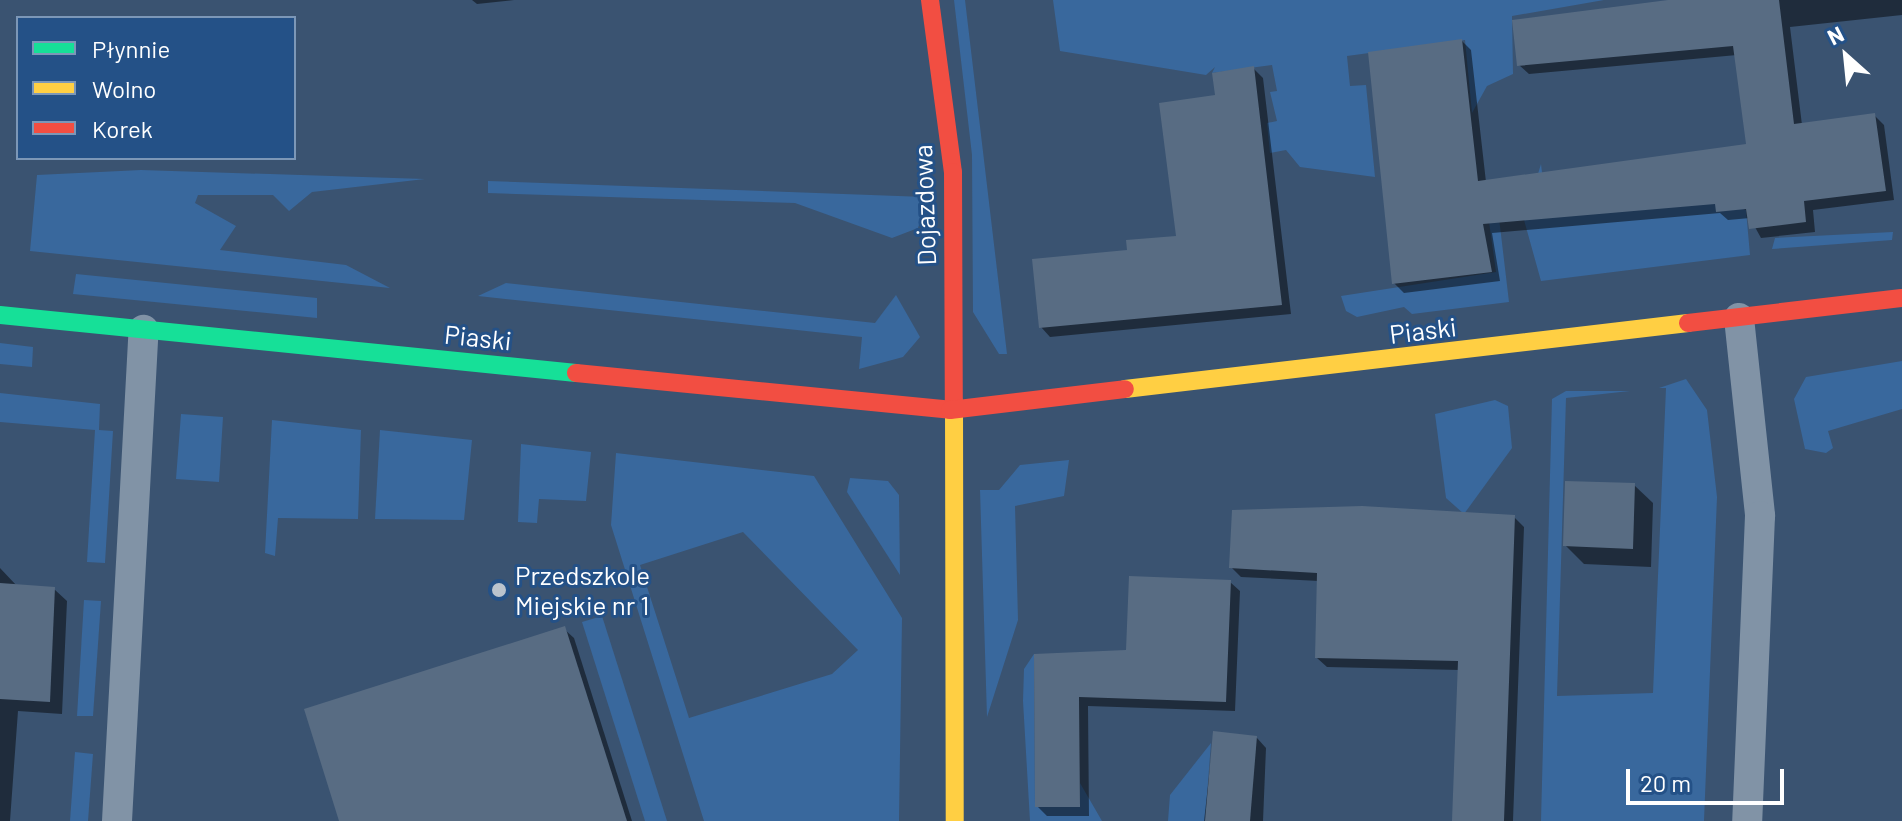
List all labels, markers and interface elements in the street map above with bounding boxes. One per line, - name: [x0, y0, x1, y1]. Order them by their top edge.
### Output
- legend: [16, 16, 296, 160]
- north arrow: [1806, 16, 1886, 96]
- text: N: [1823, 20, 1848, 50]
- text: Płynnie: [92, 34, 170, 63]
- text: Wolno: [92, 74, 156, 103]
- text: Korek: [92, 114, 153, 143]
- street label: Dojazdowa: [906, 144, 942, 266]
- street label: Piaski: [1388, 310, 1458, 350]
- street label: Piaski: [443, 318, 513, 356]
- place label: Przedszkole Miejskie nr 1: [515, 559, 650, 620]
- marker: Przedszkole Miejskie nr 1: [490, 581, 508, 599]
- scale bar: [1630, 753, 1788, 803]
- text: 20 m: [1640, 768, 1691, 797]

